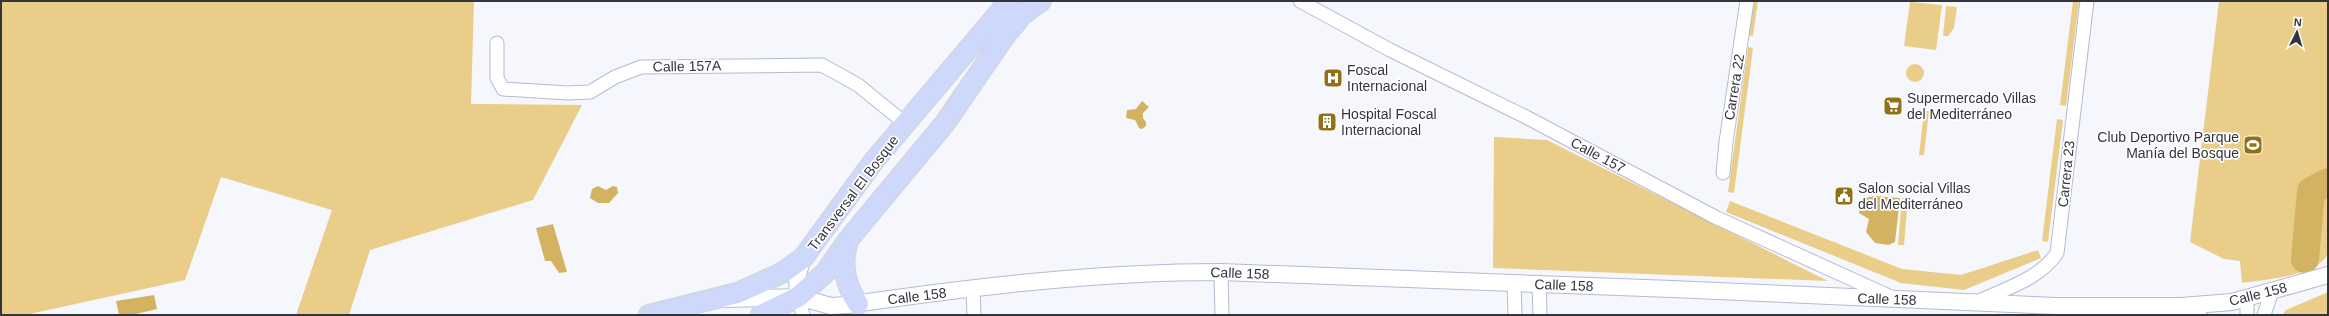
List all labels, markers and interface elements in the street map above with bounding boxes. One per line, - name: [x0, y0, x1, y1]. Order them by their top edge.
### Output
- north arrow: [2277, 12, 2317, 52]
- text: N: [2293, 16, 2302, 28]
- street label: Carrera 22: [1721, 52, 1747, 121]
- street label: Calle 157A: [653, 57, 722, 75]
- place label: Foscal Internacional: [1347, 62, 1427, 94]
- hospital icon: Foscal Internacional: [1322, 67, 1344, 89]
- place label: Supermercado Villas del Mediterráneo: [1907, 90, 2036, 122]
- supermarket icon: Supermercado Villas del Mediterráneo: [1882, 95, 1904, 117]
- place label: Hospital Foscal Internacional: [1341, 106, 1437, 138]
- building icon: Hospital Foscal Internacional: [1316, 111, 1338, 133]
- place label: Club Deportivo Parque Manía del Bosque: [2097, 129, 2239, 161]
- street label: Transversal El Bosque: [804, 132, 902, 254]
- street label: Calle 157: [1568, 134, 1628, 176]
- sports icon: Club Deportivo Parque Manía del Bosque: [2242, 134, 2264, 156]
- street label: Carrera 23: [2055, 140, 2077, 208]
- place label: Salon social Villas del Mediterráneo: [1858, 180, 1971, 212]
- public building icon: Salon social Villas del Mediterráneo: [1833, 185, 1855, 207]
- street label: Calle 158: [1210, 264, 1270, 282]
- street label: Calle 158: [1534, 276, 1594, 294]
- street label: Calle 158: [2227, 279, 2289, 309]
- street label: Calle 158: [887, 284, 948, 308]
- street label: Calle 158: [1857, 290, 1917, 308]

